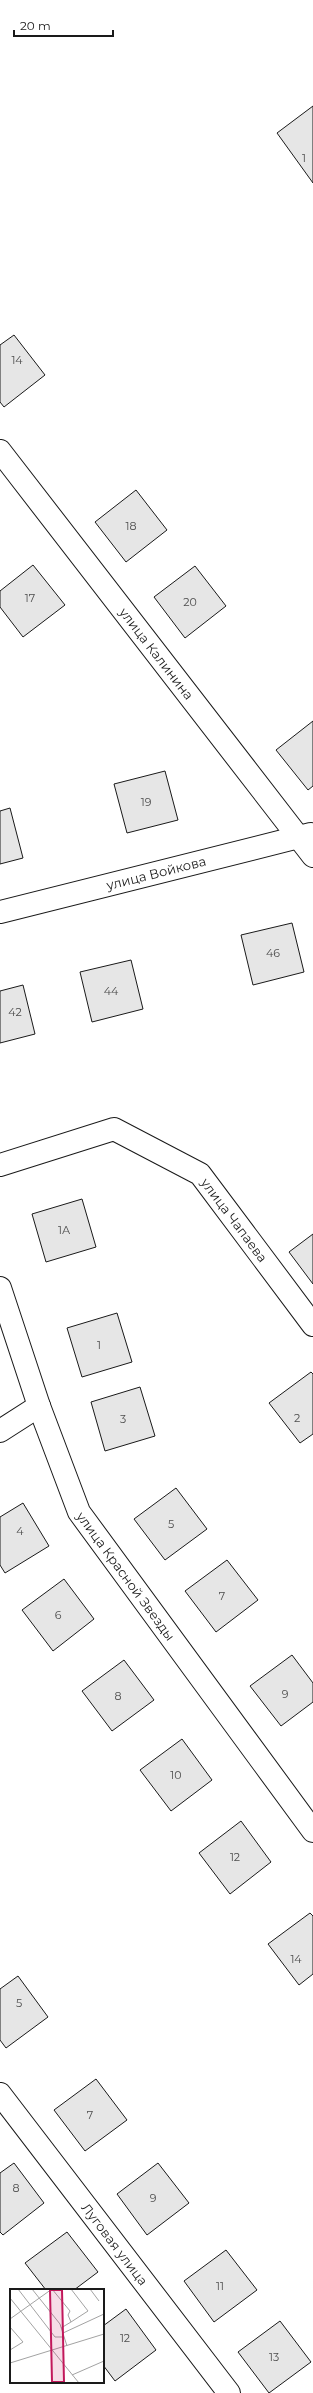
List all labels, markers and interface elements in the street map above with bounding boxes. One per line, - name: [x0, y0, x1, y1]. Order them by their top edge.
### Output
- scale bar: [14, 12, 113, 38]
- text: 20 m: [20, 18, 51, 33]
- house number: 1: [302, 151, 306, 165]
- house number: 14: [11, 353, 23, 367]
- house number: 18: [126, 519, 137, 533]
- house number: 17: [25, 591, 35, 605]
- house number: 20: [183, 595, 197, 609]
- street label: улица Калинина: [115, 604, 197, 703]
- house number: 19: [141, 795, 152, 809]
- street label: улица Войкова: [104, 853, 208, 893]
- house number: 46: [266, 946, 280, 960]
- house number: 44: [104, 984, 119, 998]
- house number: 42: [8, 1005, 22, 1019]
- street label: улица Чапаева: [197, 1174, 271, 1265]
- house number: 1А: [58, 1223, 71, 1237]
- house number: 1: [97, 1338, 101, 1352]
- house number: 2: [294, 1411, 300, 1425]
- house number: 3: [120, 1412, 126, 1426]
- street label: улица Красной Звезды: [73, 1508, 179, 1644]
- house number: 5: [168, 1517, 174, 1531]
- house number: 4: [16, 1524, 24, 1538]
- house number: 7: [219, 1589, 225, 1603]
- house number: 6: [55, 1608, 62, 1622]
- house number: 9: [282, 1687, 289, 1701]
- house number: 8: [114, 1689, 122, 1703]
- house number: 10: [170, 1768, 182, 1782]
- house number: 12: [230, 1850, 240, 1864]
- house number: 14: [290, 1952, 302, 1966]
- house number: 5: [16, 1996, 22, 2010]
- house number: 7: [87, 2108, 93, 2122]
- house number: 8: [12, 2181, 20, 2195]
- house number: 9: [150, 2191, 157, 2205]
- street label: Луговая улица: [78, 2200, 151, 2288]
- house number: 11: [216, 2279, 224, 2293]
- inset map: [10, 2289, 104, 2383]
- house number: 12: [120, 2331, 130, 2345]
- house number: 13: [269, 2350, 279, 2364]

